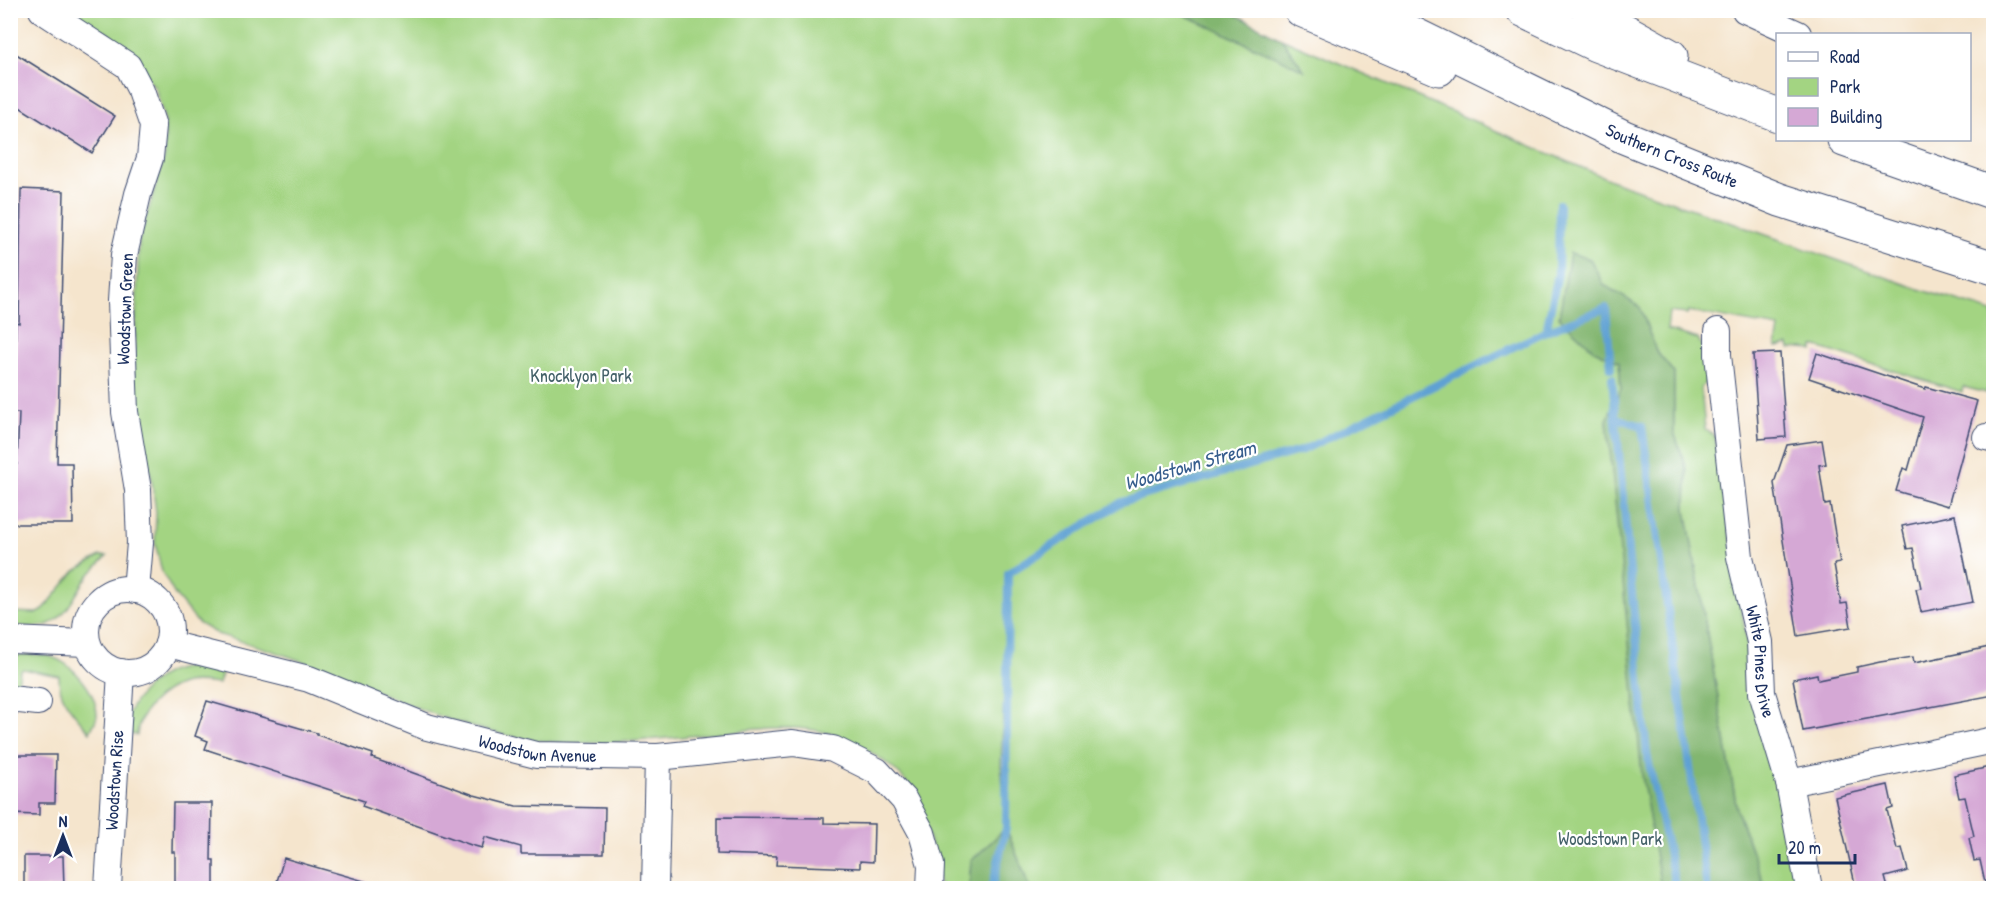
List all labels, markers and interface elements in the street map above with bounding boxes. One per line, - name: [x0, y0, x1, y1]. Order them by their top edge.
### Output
- legend: [1776, 33, 1971, 141]
- text: Road: [1830, 44, 1860, 69]
- text: Park: [1830, 74, 1861, 99]
- text: Building: [1830, 104, 1882, 129]
- street label: Southern Cross Route: [1602, 117, 1742, 194]
- street label: Woodstown Green: [110, 253, 139, 365]
- park label: Knocklyon Park: [530, 363, 632, 388]
- water label: Woodstown Stream: [1121, 433, 1260, 496]
- street label: White Pines Drive: [1740, 603, 1782, 720]
- street label: Woodstown Avenue: [476, 728, 597, 768]
- street label: Woodstown Rise: [99, 729, 129, 831]
- north arrow: [33, 806, 93, 866]
- text: N: [59, 810, 68, 832]
- park label: Woodstown Park: [1558, 826, 1662, 851]
- scale bar: [1779, 827, 1856, 865]
- text: 20 m: [1788, 835, 1821, 860]

